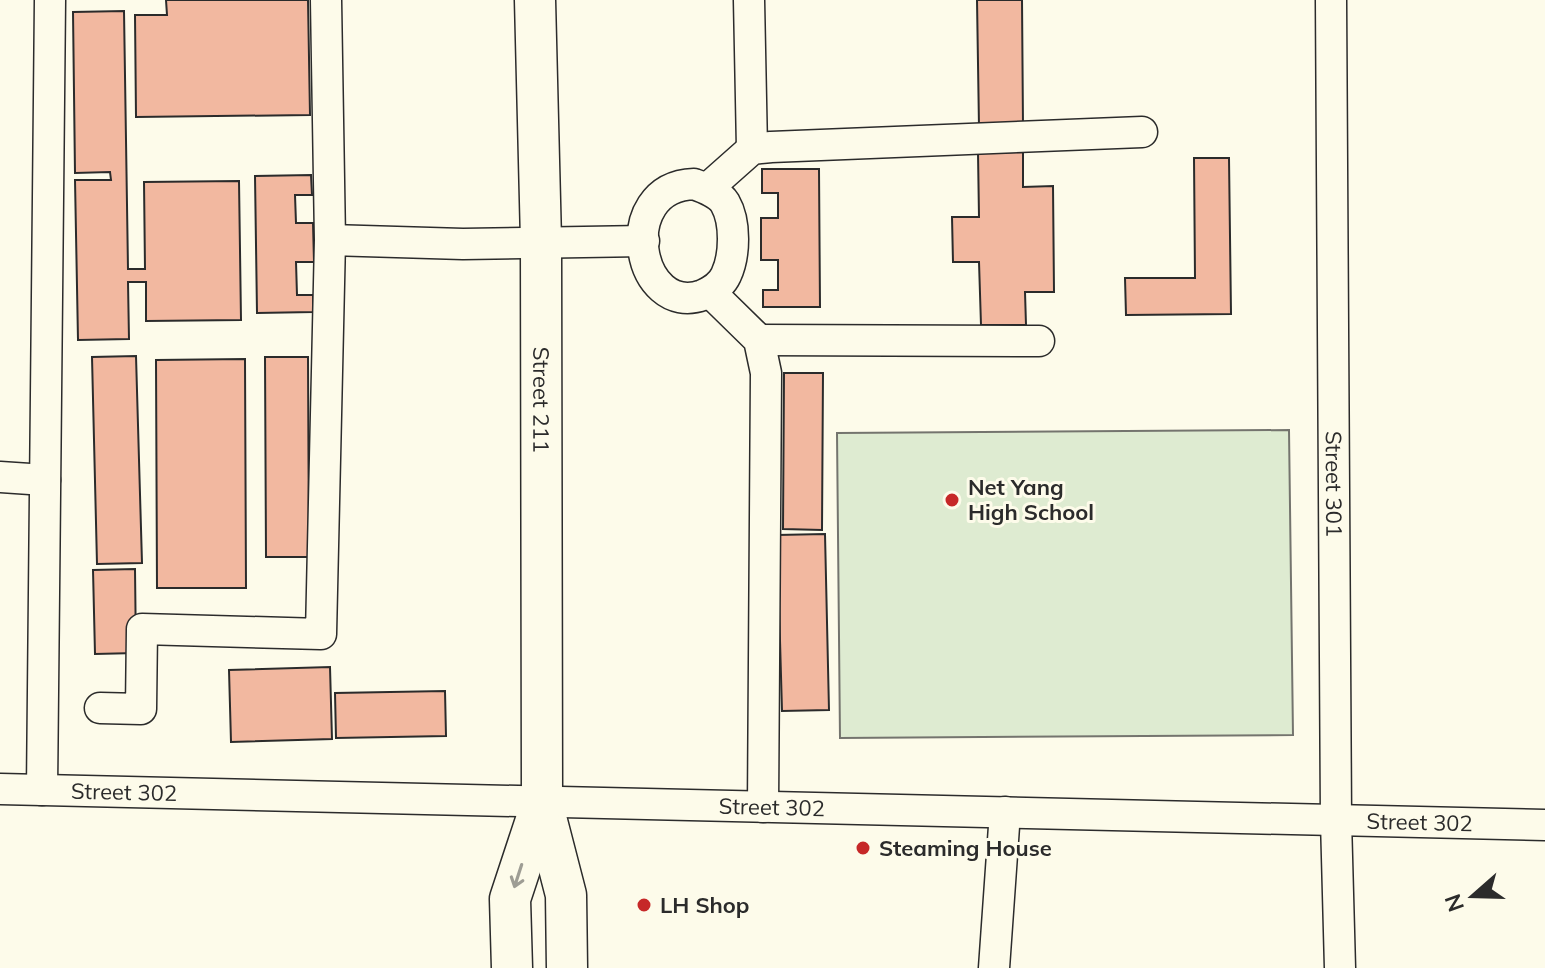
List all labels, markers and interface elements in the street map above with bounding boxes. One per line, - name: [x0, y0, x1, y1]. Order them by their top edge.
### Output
- street label: Street 211: [527, 347, 555, 453]
- street label: Street 301: [1320, 431, 1348, 537]
- place label: Net Yang High School: [968, 473, 1094, 526]
- marker: Net Yang High School: [943, 491, 961, 509]
- street label: Street 302: [71, 777, 177, 807]
- street label: Street 302: [718, 792, 825, 822]
- street label: Street 302: [1366, 807, 1473, 837]
- place label: Steaming House: [879, 834, 1052, 862]
- marker: Steaming House: [854, 839, 872, 857]
- north arrow: [1433, 856, 1513, 936]
- one-way arrow: [510, 863, 524, 888]
- text: N: [1438, 890, 1470, 915]
- place label: LH Shop: [660, 891, 750, 919]
- marker: LH Shop: [635, 896, 653, 914]

